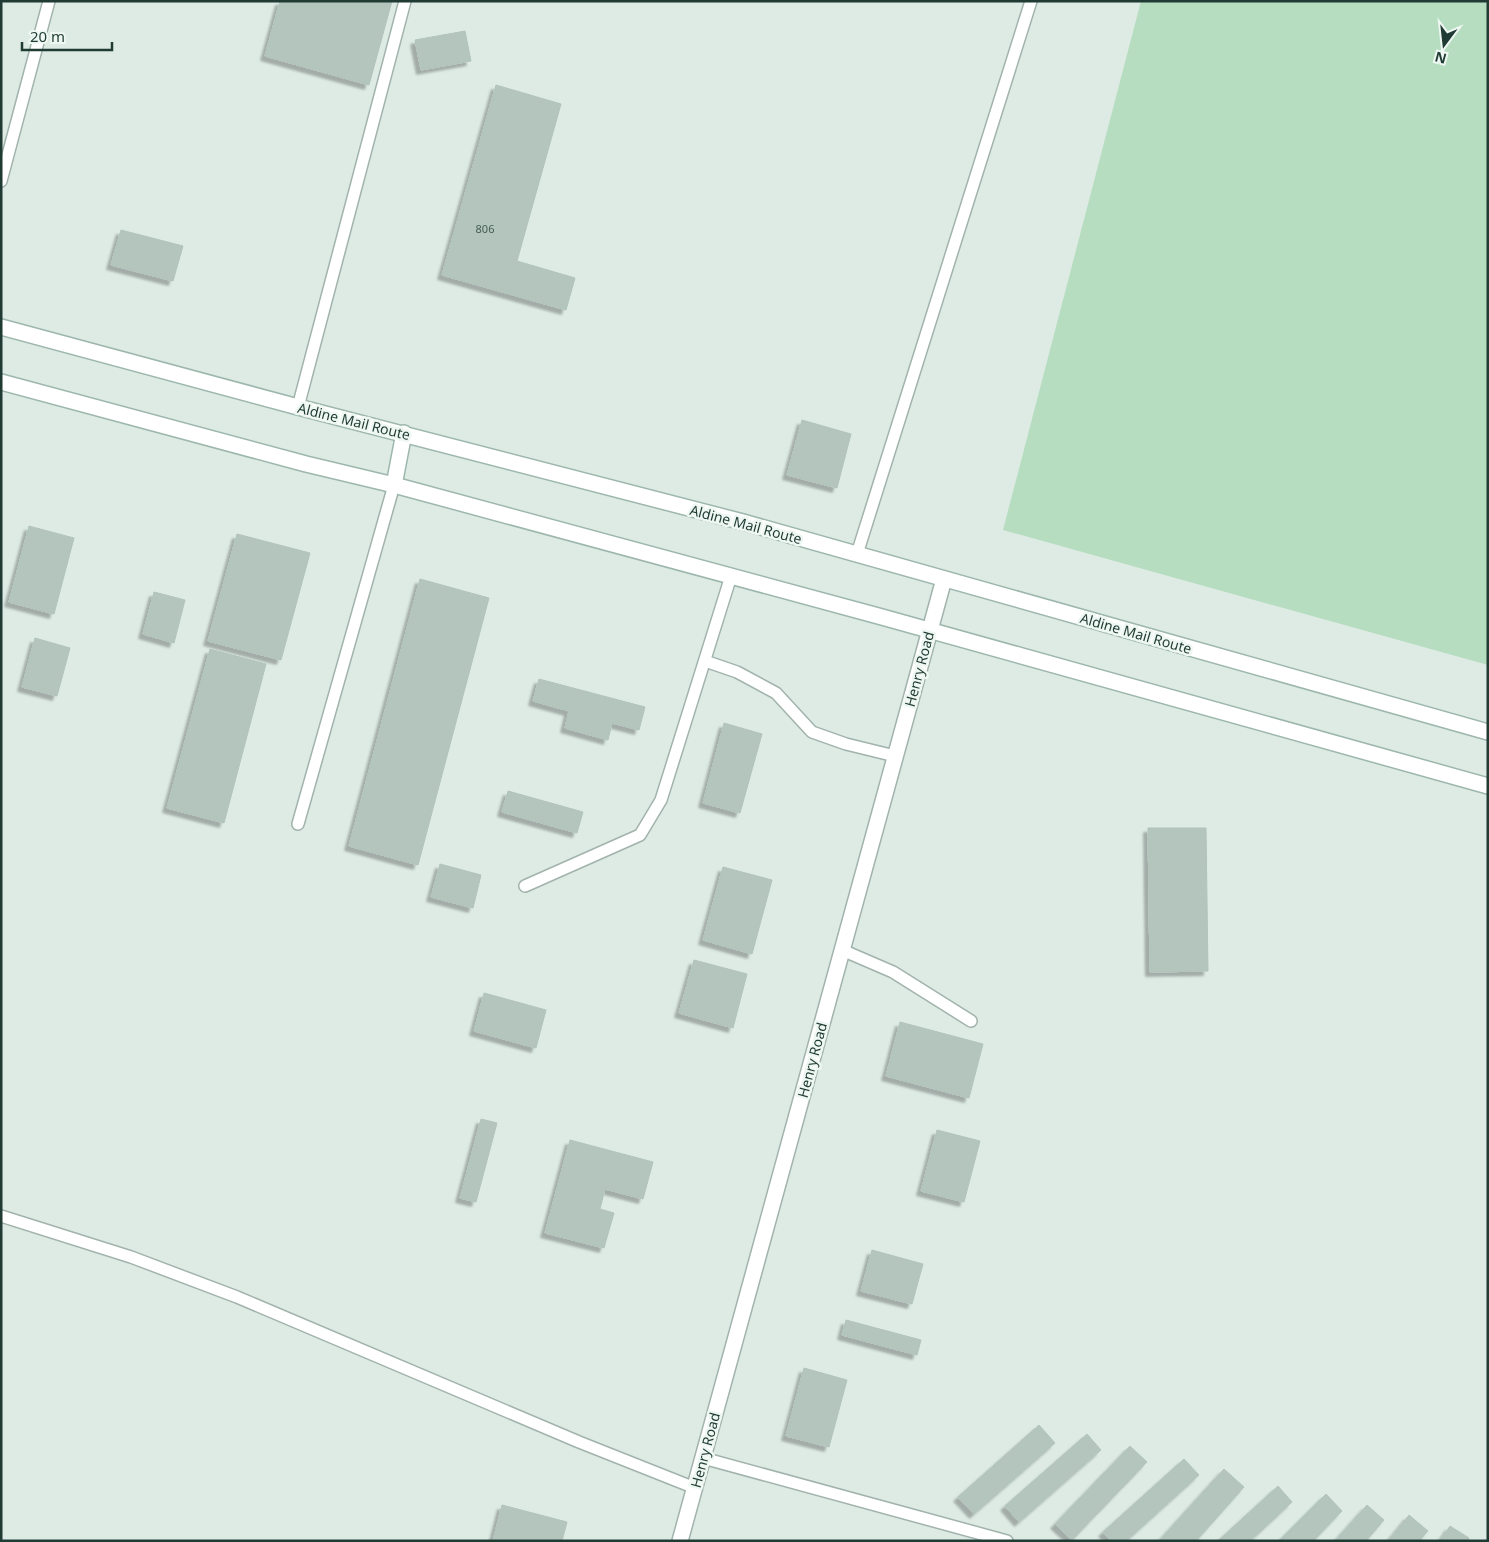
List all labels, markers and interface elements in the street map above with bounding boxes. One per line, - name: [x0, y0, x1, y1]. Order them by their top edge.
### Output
- scale bar: [22, 20, 112, 52]
- north arrow: [1419, 20, 1469, 70]
- text: 20 m: [30, 26, 65, 46]
- text: N: [1433, 47, 1448, 69]
- house number: 806: [476, 221, 494, 236]
- street label: Aldine Mail Route: [296, 398, 412, 444]
- street label: Aldine Mail Route: [688, 500, 804, 548]
- street label: Aldine Mail Route: [1078, 608, 1194, 658]
- street label: Henry Road: [900, 629, 938, 709]
- street label: Henry Road: [793, 1020, 831, 1100]
- street label: Henry Road: [686, 1410, 724, 1490]

